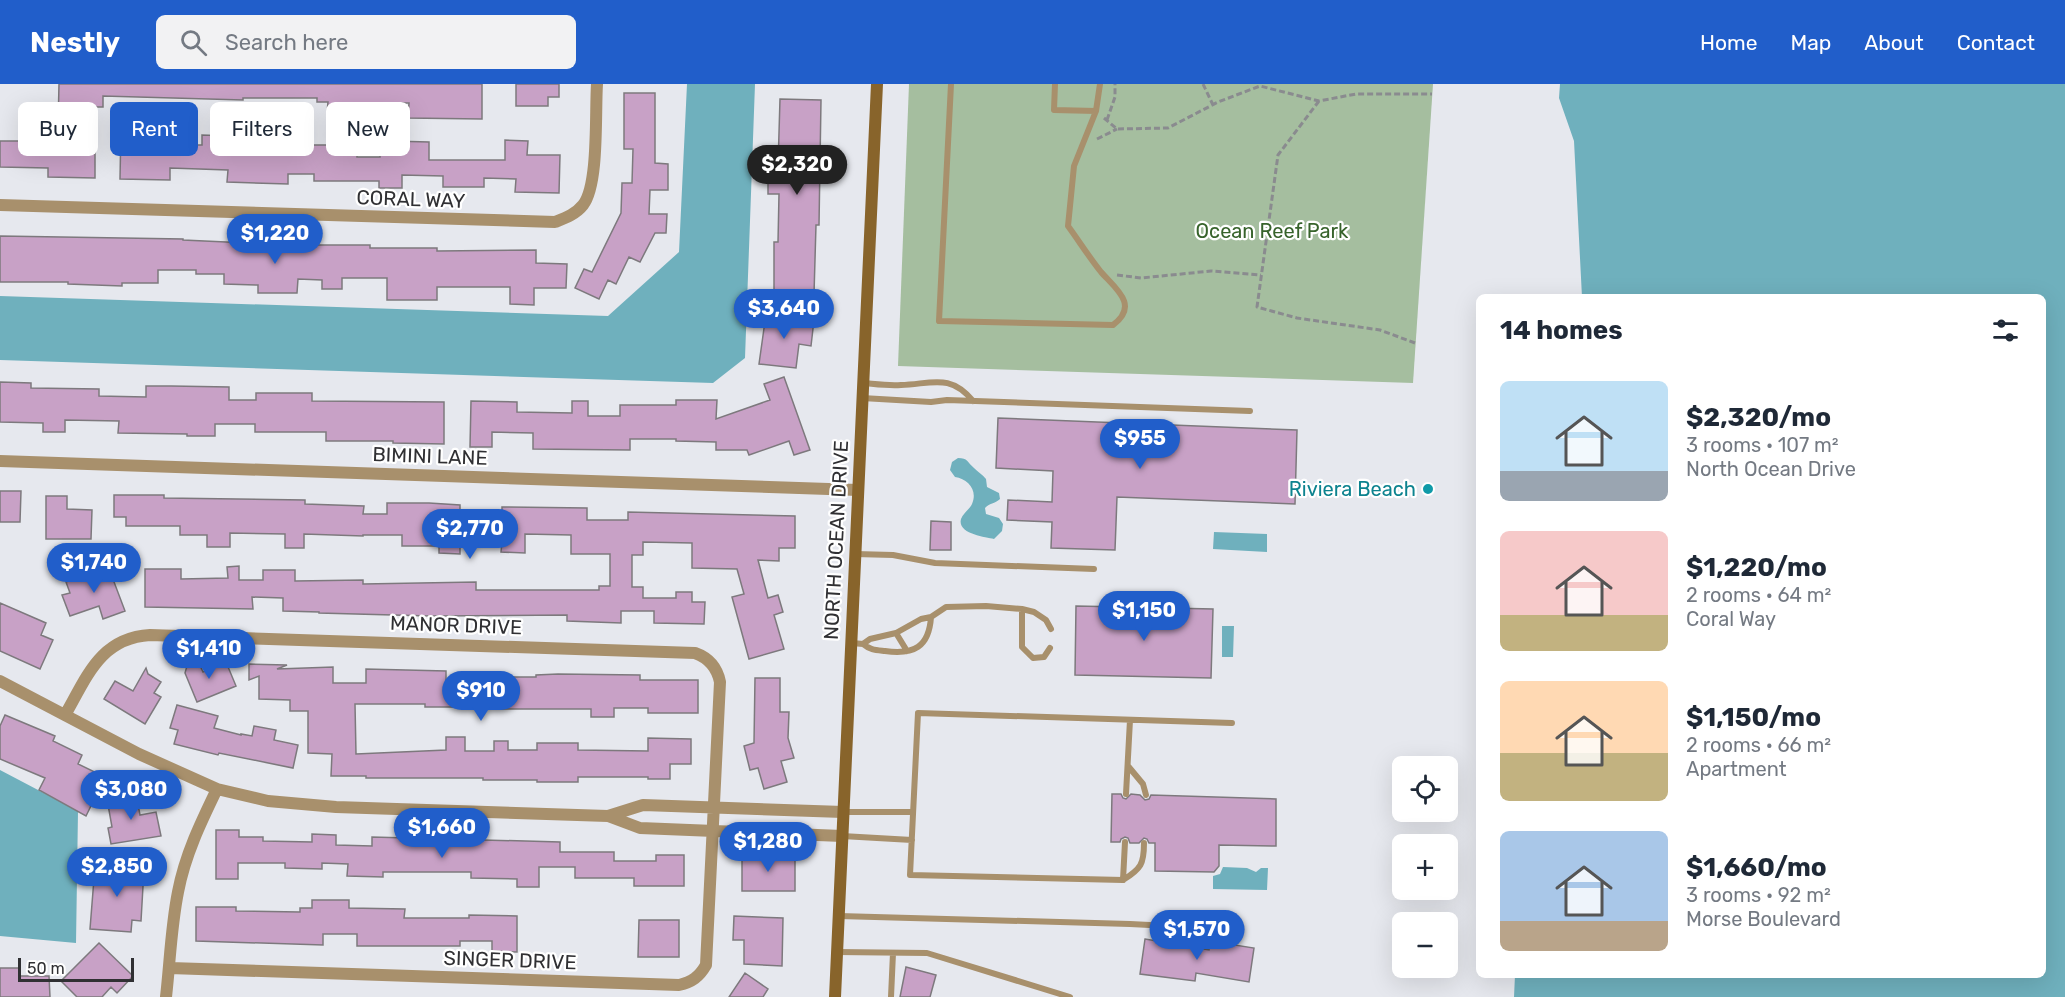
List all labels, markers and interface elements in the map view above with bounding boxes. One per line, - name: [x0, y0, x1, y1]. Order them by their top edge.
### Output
- search box: [156, 15, 576, 69]
- text: Nestly: [30, 26, 120, 59]
- icon: search: [177, 26, 210, 59]
- text: Search here: [225, 29, 348, 56]
- text: Home: [1700, 30, 1757, 55]
- text: Map: [1790, 30, 1831, 55]
- text: About: [1864, 30, 1924, 55]
- text: Contact: [1957, 30, 2035, 55]
- chip: Buy: [18, 102, 98, 156]
- chip: Rent: [110, 102, 198, 156]
- chip: Filters: [210, 102, 314, 156]
- chip: New: [326, 102, 410, 156]
- pin: $2,320: [748, 145, 846, 196]
- text: $2,320: [761, 152, 833, 176]
- street label: CORAL WAY: [356, 185, 466, 213]
- pin: $1,220: [226, 214, 324, 265]
- park label: Ocean Reef Park: [1196, 219, 1349, 243]
- text: $1,220: [241, 221, 309, 245]
- pin: $3,640: [735, 289, 833, 340]
- text: $3,640: [748, 296, 820, 320]
- icon: filters: [1989, 314, 2022, 347]
- text: 14 homes: [1500, 315, 1623, 346]
- text: $2,320/mo: [1686, 402, 1831, 433]
- icon: home: [1548, 405, 1620, 477]
- pin: $955: [1104, 419, 1176, 470]
- text: $955: [1114, 426, 1166, 450]
- text: 3 rooms · 107 m²: [1686, 433, 1839, 457]
- street label: NORTH OCEAN DRIVE: [819, 440, 853, 640]
- street label: BIMINI LANE: [372, 442, 488, 470]
- text: North Ocean Drive: [1686, 457, 1856, 481]
- place label: Riviera Beach: [1289, 477, 1416, 501]
- marker: Riviera Beach: [1421, 482, 1435, 496]
- pin: $2,770: [421, 509, 519, 560]
- text: $2,770: [436, 516, 504, 540]
- pin: $1,740: [45, 543, 143, 594]
- text: $1,740: [61, 550, 127, 574]
- text: $1,220/mo: [1686, 552, 1827, 583]
- icon: home: [1548, 555, 1620, 627]
- text: 2 rooms · 64 m²: [1686, 583, 1831, 607]
- pin: $1,150: [1095, 591, 1193, 642]
- text: $1,150: [1112, 598, 1176, 622]
- text: Coral Way: [1686, 607, 1776, 631]
- street label: MANOR DRIVE: [389, 611, 523, 639]
- pin: $1,410: [160, 629, 258, 680]
- text: $1,410: [176, 636, 242, 660]
- pin: $910: [445, 671, 517, 722]
- text: $910: [456, 678, 506, 702]
- text: $1,150/mo: [1686, 702, 1821, 733]
- icon: home: [1548, 705, 1620, 777]
- text: 2 rooms · 66 m²: [1686, 733, 1831, 757]
- map controls: [1392, 756, 1458, 978]
- button: locate: [1392, 756, 1458, 822]
- text: Apartment: [1686, 757, 1787, 781]
- pin: $3,080: [82, 770, 180, 821]
- text: $3,080: [95, 777, 167, 801]
- pin: $1,660: [393, 808, 491, 859]
- text: $1,660: [408, 815, 476, 839]
- pin: $1,280: [719, 822, 817, 873]
- text: $1,280: [734, 829, 803, 853]
- button: +: [1392, 834, 1458, 900]
- pin: $2,850: [68, 847, 166, 898]
- text: $1,660/mo: [1686, 852, 1827, 883]
- text: $2,850: [81, 854, 153, 878]
- icon: home: [1548, 855, 1620, 927]
- text: 3 rooms · 92 m²: [1686, 883, 1831, 907]
- text: Morse Boulevard: [1686, 907, 1841, 931]
- pin: $1,570: [1148, 910, 1246, 961]
- button: −: [1392, 912, 1458, 978]
- text: $1,570: [1164, 917, 1230, 941]
- street label: SINGER DRIVE: [443, 946, 577, 974]
- scale bar: [18, 955, 134, 982]
- text: 50 m: [27, 959, 65, 978]

